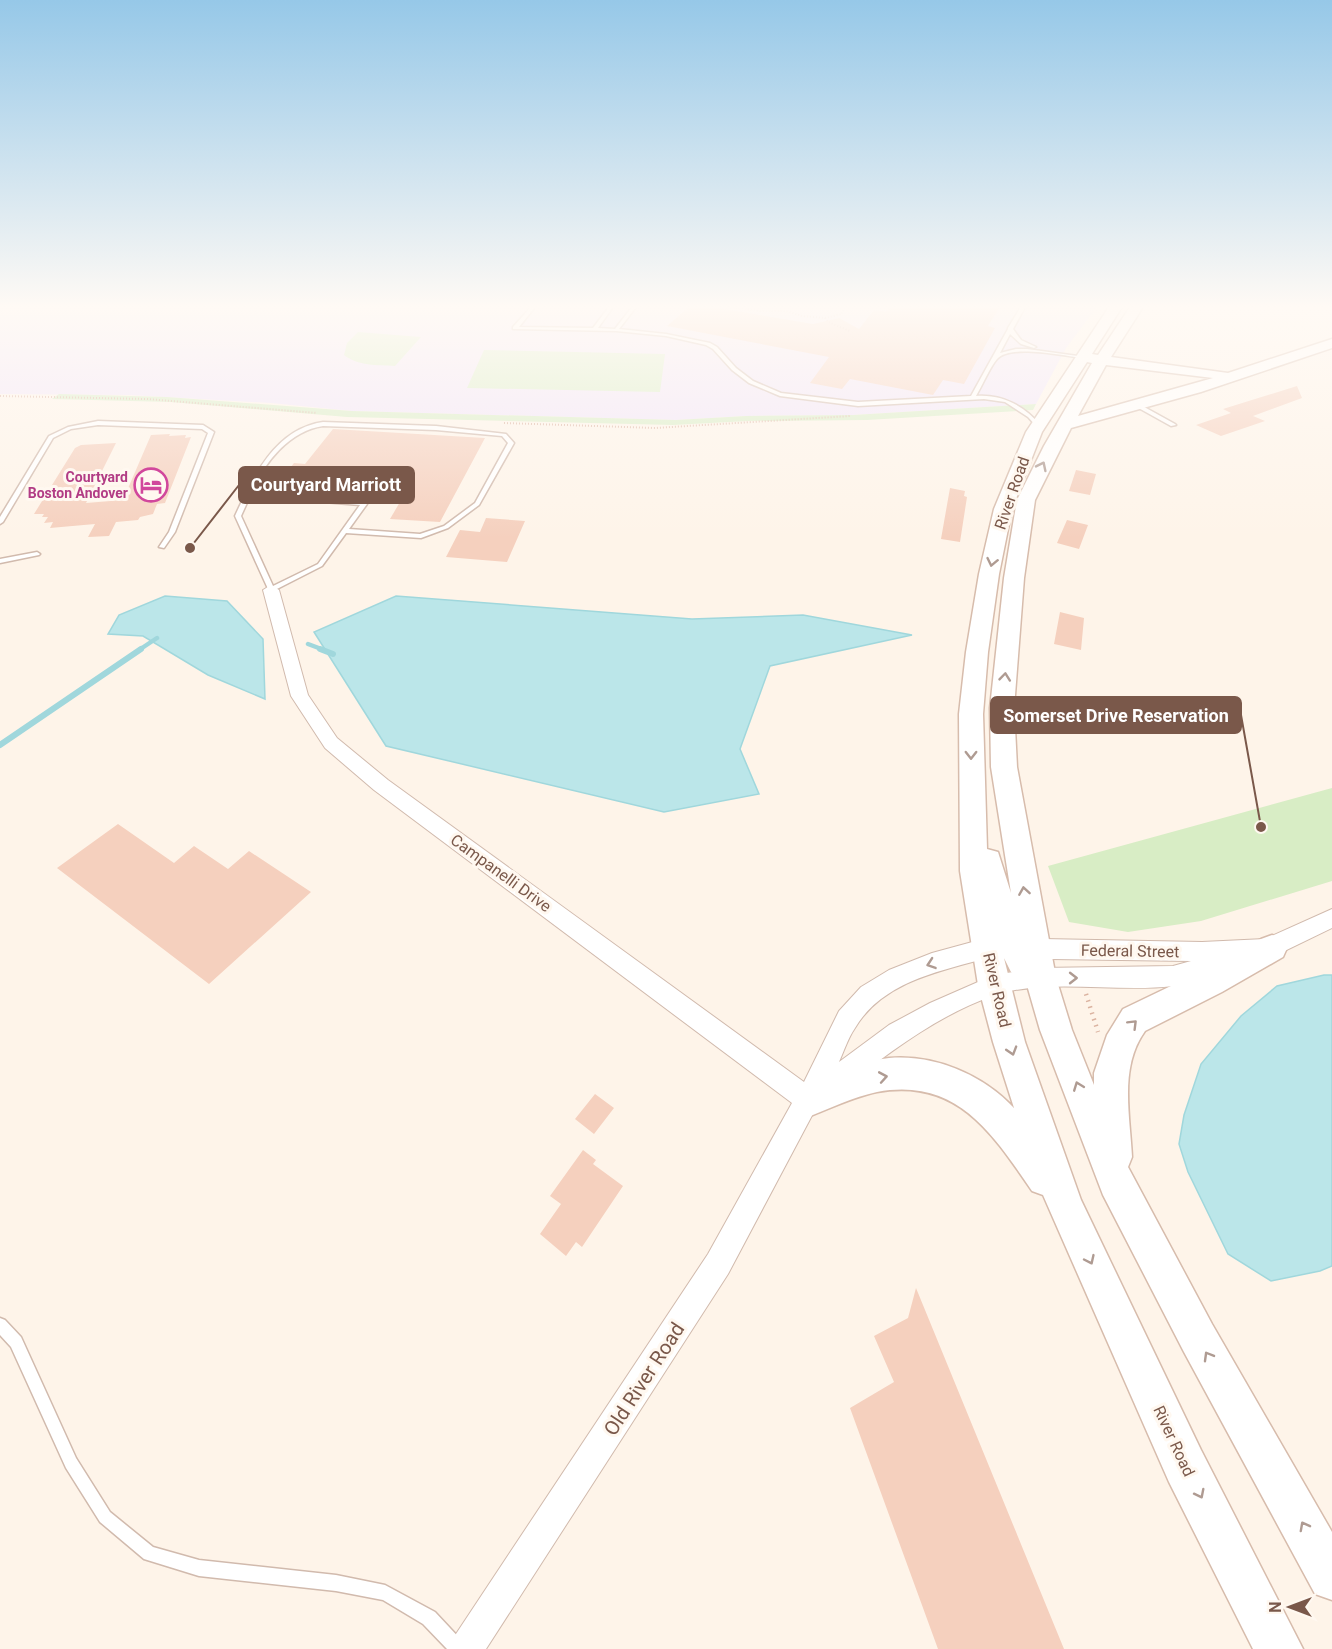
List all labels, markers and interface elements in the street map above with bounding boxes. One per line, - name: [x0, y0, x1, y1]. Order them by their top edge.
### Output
- street label: River Road: [991, 454, 1033, 532]
- one-way arrow: [1035, 461, 1047, 472]
- hotel icon: Courtyard Boston Andover: [133, 467, 169, 503]
- callout: Courtyard Marriott: [239, 467, 414, 503]
- place label: Courtyard Boston Andover: [28, 469, 128, 501]
- text: Courtyard Marriott: [251, 474, 401, 495]
- one-way arrow: [986, 556, 999, 566]
- one-way arrow: [998, 672, 1011, 681]
- callout: Somerset Drive Reservation: [991, 697, 1241, 733]
- text: Somerset Drive Reservation: [1003, 705, 1229, 726]
- one-way arrow: [965, 751, 977, 760]
- street label: Campanelli Drive: [447, 830, 555, 916]
- one-way arrow: [1019, 886, 1031, 895]
- street label: Federal Street: [1081, 941, 1179, 961]
- street label: River Road: [979, 951, 1015, 1029]
- one-way arrow: [926, 957, 936, 970]
- one-way arrow: [1069, 972, 1078, 984]
- one-way arrow: [1125, 1021, 1136, 1032]
- one-way arrow: [1005, 1045, 1017, 1056]
- one-way arrow: [879, 1071, 888, 1083]
- one-way arrow: [1073, 1081, 1085, 1092]
- one-way arrow: [1082, 1254, 1094, 1265]
- street label: Old River Road: [599, 1318, 689, 1440]
- one-way arrow: [1204, 1352, 1215, 1362]
- street label: River Road: [1149, 1403, 1199, 1479]
- one-way arrow: [1192, 1488, 1204, 1499]
- one-way arrow: [1300, 1521, 1311, 1532]
- north arrow: [1260, 1577, 1320, 1637]
- text: N: [1266, 1601, 1285, 1613]

